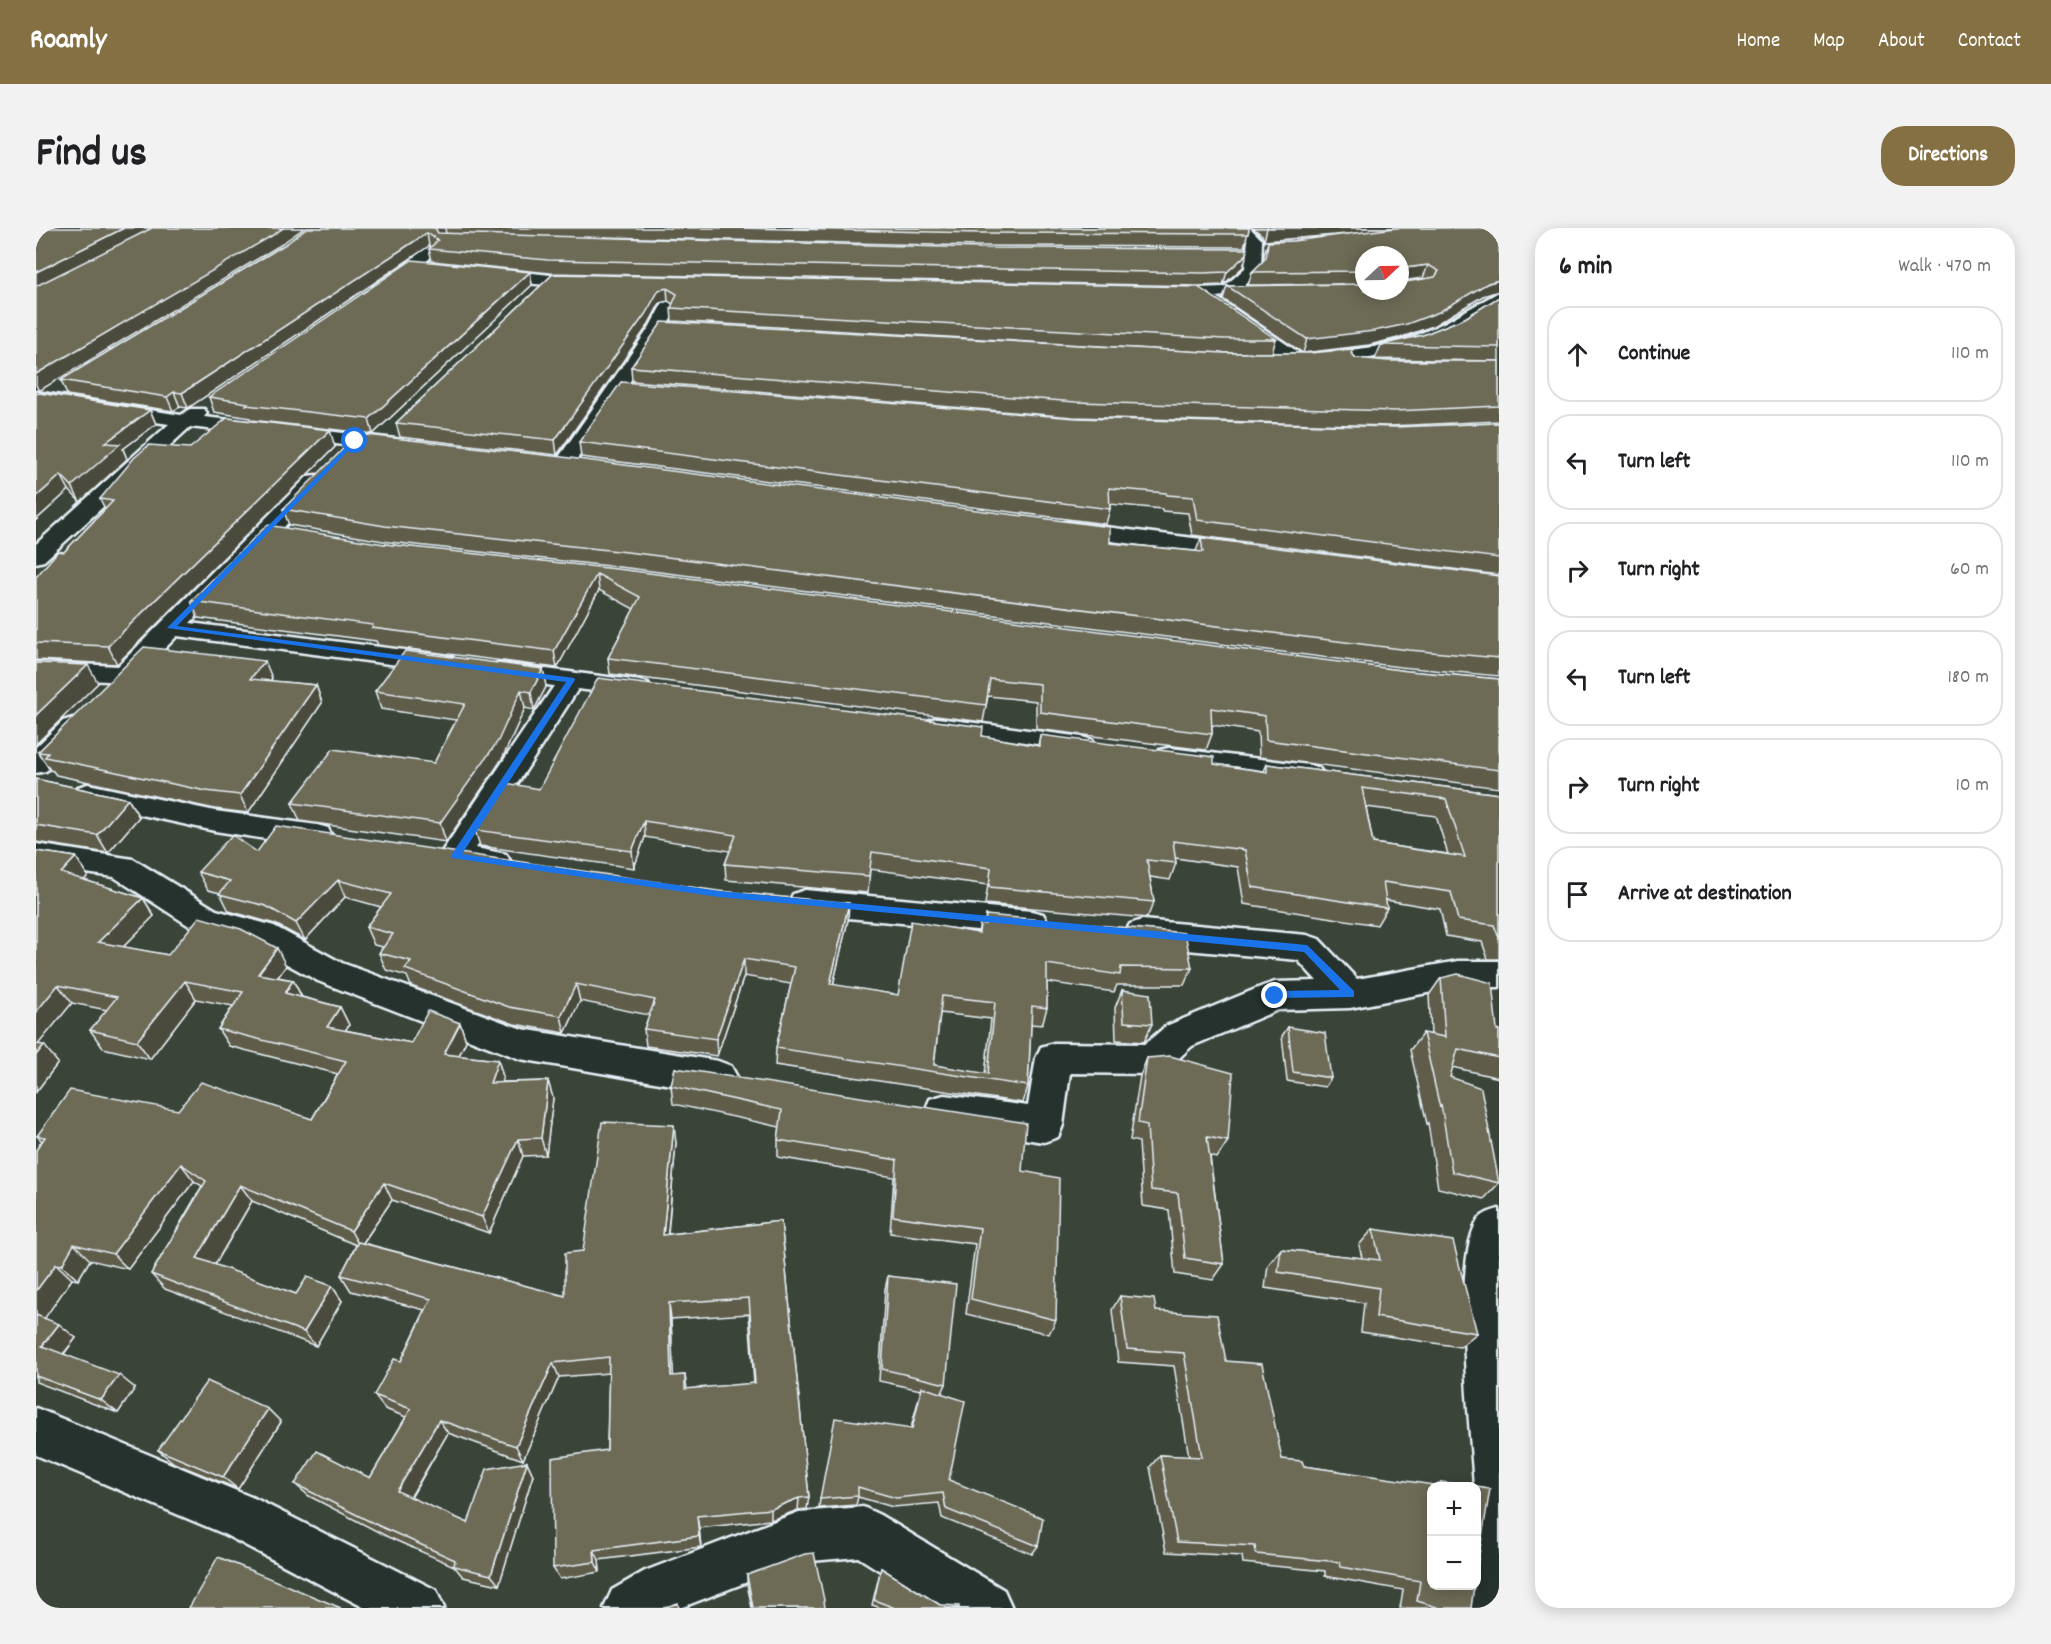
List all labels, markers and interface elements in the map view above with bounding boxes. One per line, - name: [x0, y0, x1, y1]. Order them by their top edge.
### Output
- text: Roamly: [30, 22, 106, 62]
- text: Home: [1736, 27, 1780, 57]
- text: Map: [1813, 27, 1845, 57]
- text: About: [1878, 27, 1925, 57]
- text: Contact: [1958, 27, 2021, 57]
- text: Find us: [36, 126, 147, 186]
- button: Directions: [1881, 126, 2015, 186]
- north arrow: [1355, 246, 1409, 300]
- text: 6 min: [1559, 249, 1612, 286]
- text: Walk · 470 m: [1898, 253, 1991, 281]
- icon: ahead: [1561, 338, 1594, 371]
- text: Continue: [1618, 339, 1690, 370]
- text: 110 m: [1951, 340, 1989, 368]
- route start: [341, 427, 367, 453]
- icon: left: [1561, 446, 1594, 479]
- text: Turn left: [1618, 447, 1690, 478]
- text: 110 m: [1951, 448, 1989, 476]
- icon: right: [1561, 554, 1594, 587]
- text: Turn right: [1618, 555, 1700, 586]
- text: 60 m: [1950, 556, 1989, 584]
- icon: left: [1561, 662, 1594, 695]
- text: Turn left: [1618, 663, 1690, 694]
- text: 180 m: [1947, 664, 1989, 692]
- icon: right: [1561, 770, 1594, 803]
- text: Turn right: [1618, 771, 1700, 802]
- text: 10 m: [1955, 772, 1989, 800]
- icon: arrive: [1561, 878, 1594, 911]
- text: Arrive at destination: [1618, 879, 1792, 910]
- route end: [1261, 982, 1287, 1008]
- map controls: [1427, 1482, 1481, 1590]
- button: +: [1427, 1482, 1481, 1536]
- button: −: [1427, 1536, 1481, 1590]

